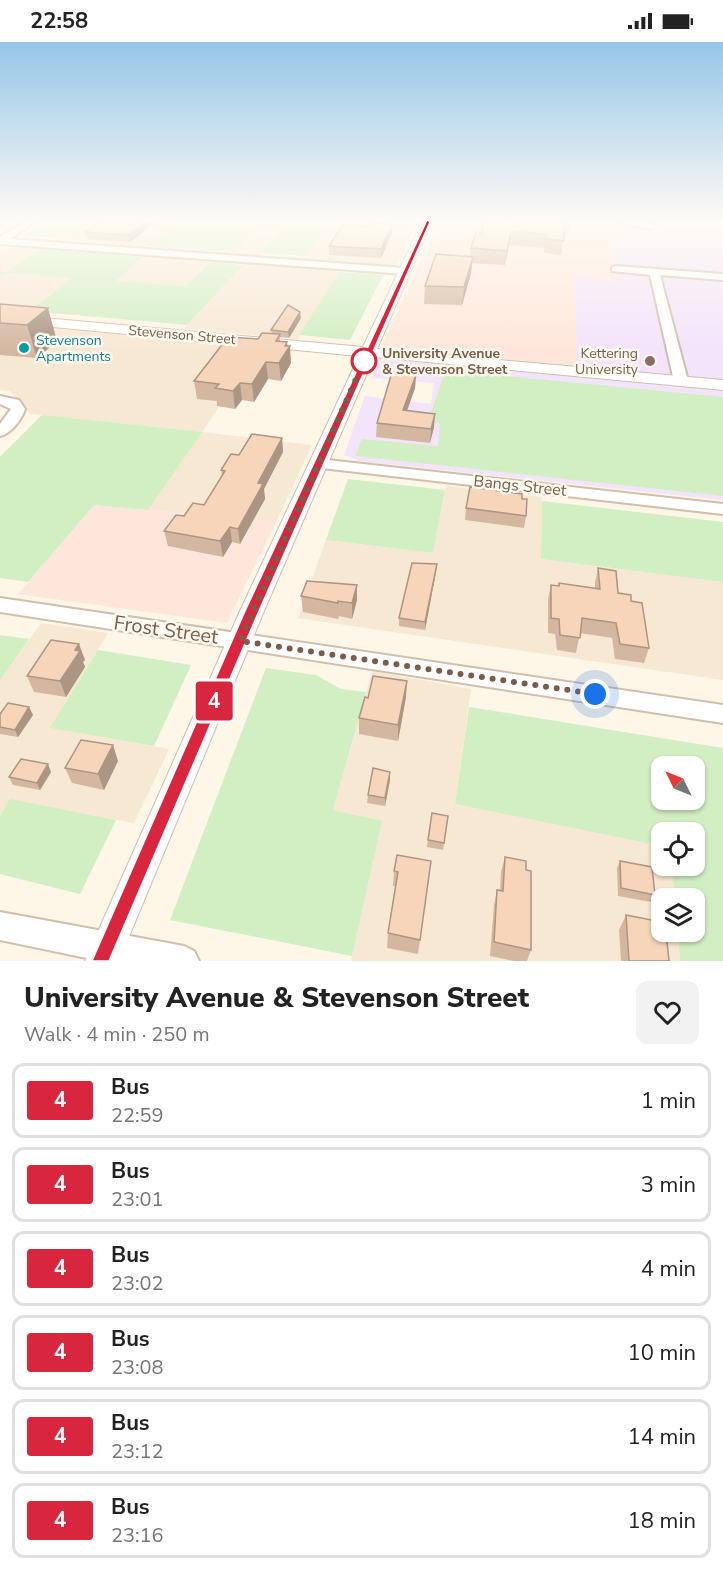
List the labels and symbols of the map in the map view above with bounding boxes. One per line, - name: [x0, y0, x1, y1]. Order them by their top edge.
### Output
- street label: Stevenson Street: [128, 321, 236, 349]
- place label: Stevenson Apartments: [36, 331, 111, 366]
- marker: Stevenson Apartments: [17, 341, 31, 355]
- place label: University Avenue & Stevenson Street: [382, 344, 508, 379]
- place label: Kettering University: [575, 344, 639, 379]
- marker: University Avenue & Stevenson Street: [351, 348, 377, 374]
- marker: Kettering University: [643, 354, 657, 368]
- street label: Bangs Street: [472, 470, 568, 502]
- street label: Frost Street: [112, 609, 221, 651]
- your location: [580, 679, 610, 709]
- line badge: 4: [194, 682, 234, 720]
- north arrow: [651, 756, 705, 810]

